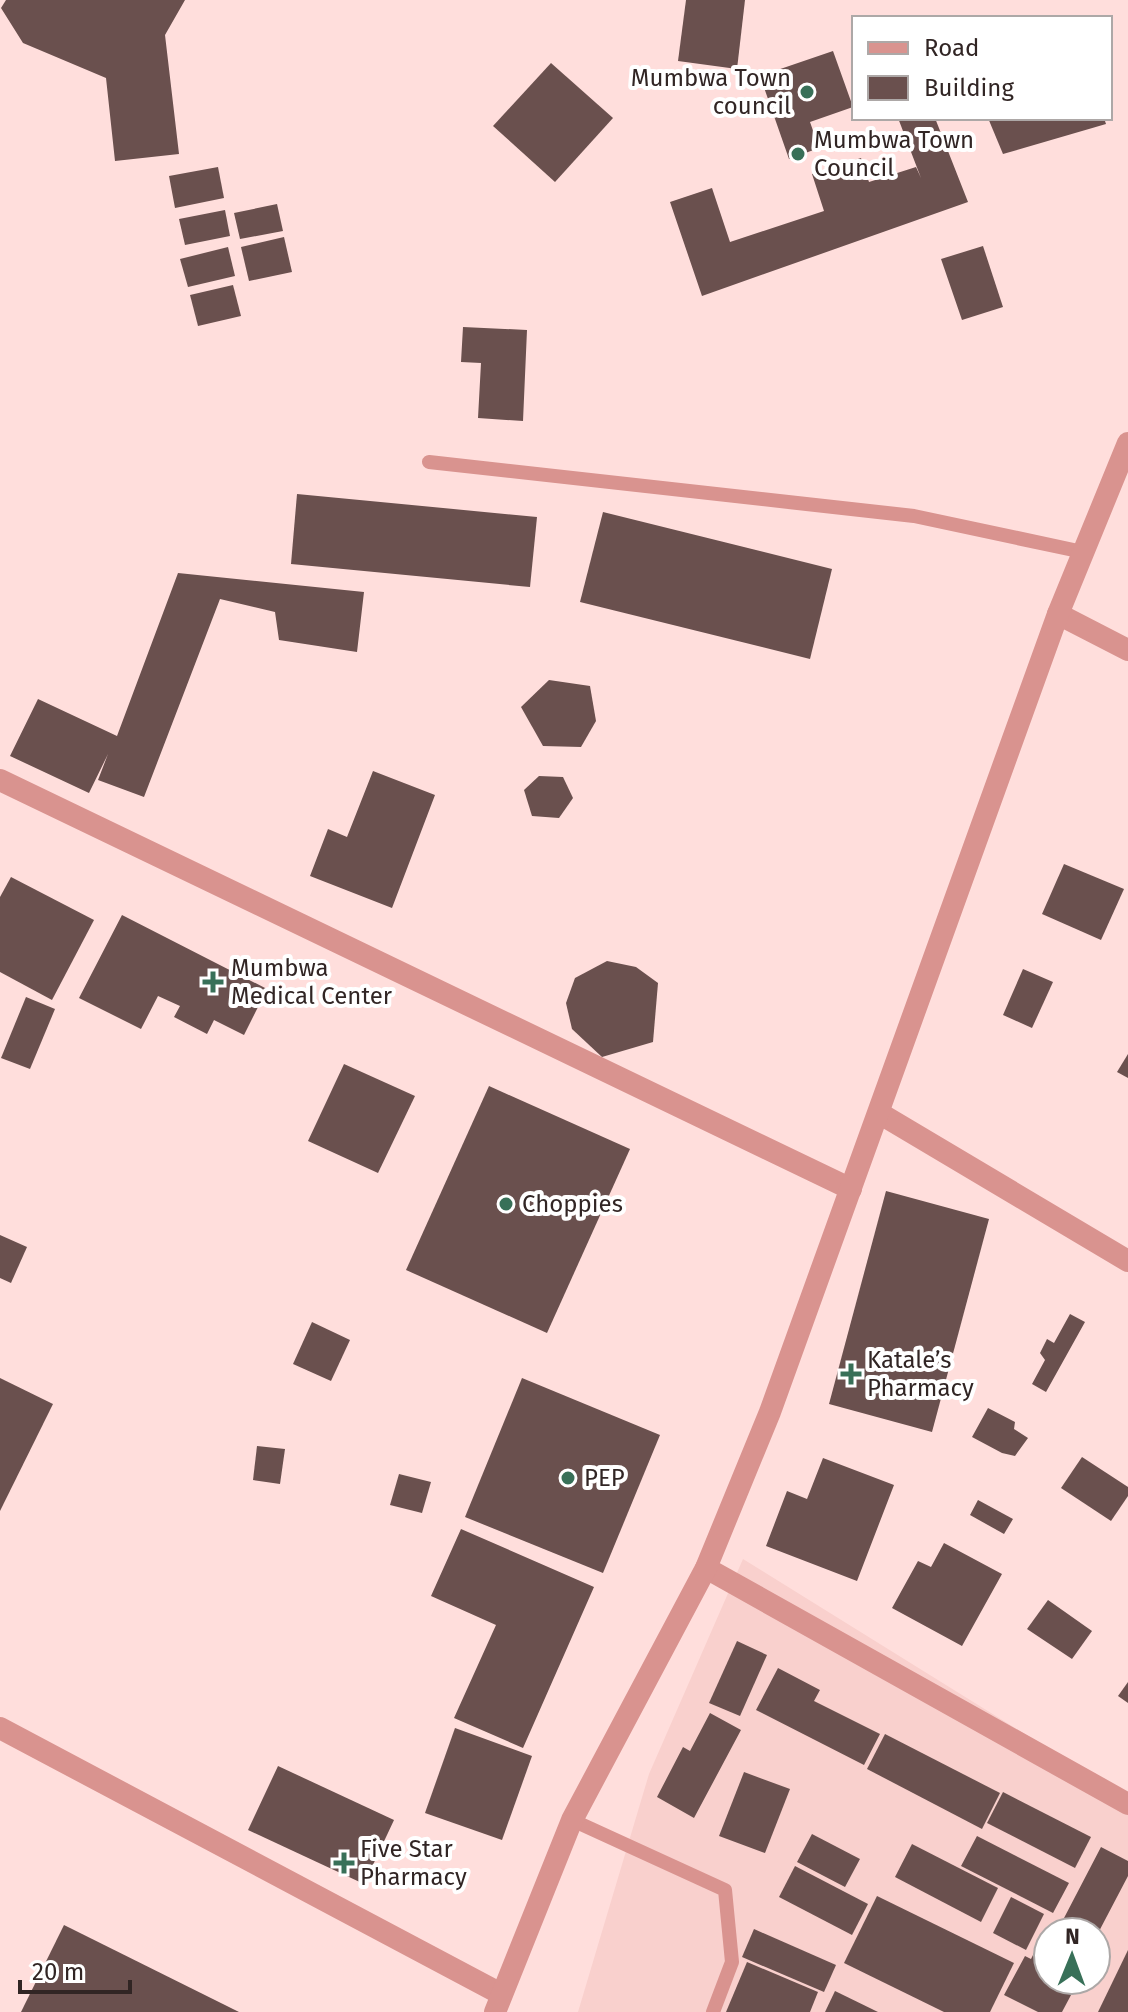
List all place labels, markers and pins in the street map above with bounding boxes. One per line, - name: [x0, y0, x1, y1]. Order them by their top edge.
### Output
- place label: Mumbwa Town council: [631, 64, 791, 120]
- marker: Mumbwa Town council: [798, 83, 816, 101]
- place label: Mumbwa Town Council: [814, 126, 974, 182]
- marker: Mumbwa Town Council: [789, 145, 807, 163]
- place label: Mumbwa Medical Center: [231, 954, 393, 1010]
- marker: Mumbwa Medical Center: [202, 971, 224, 993]
- place label: Choppies: [522, 1190, 623, 1218]
- marker: Choppies: [497, 1195, 515, 1213]
- place label: Katale’s Pharmacy: [867, 1346, 974, 1402]
- marker: Katale’s Pharmacy: [842, 1365, 860, 1383]
- place label: PEP: [584, 1464, 625, 1492]
- marker: PEP: [559, 1469, 577, 1487]
- place label: Five Star Pharmacy: [360, 1835, 467, 1891]
- marker: Five Star Pharmacy: [335, 1854, 353, 1872]

